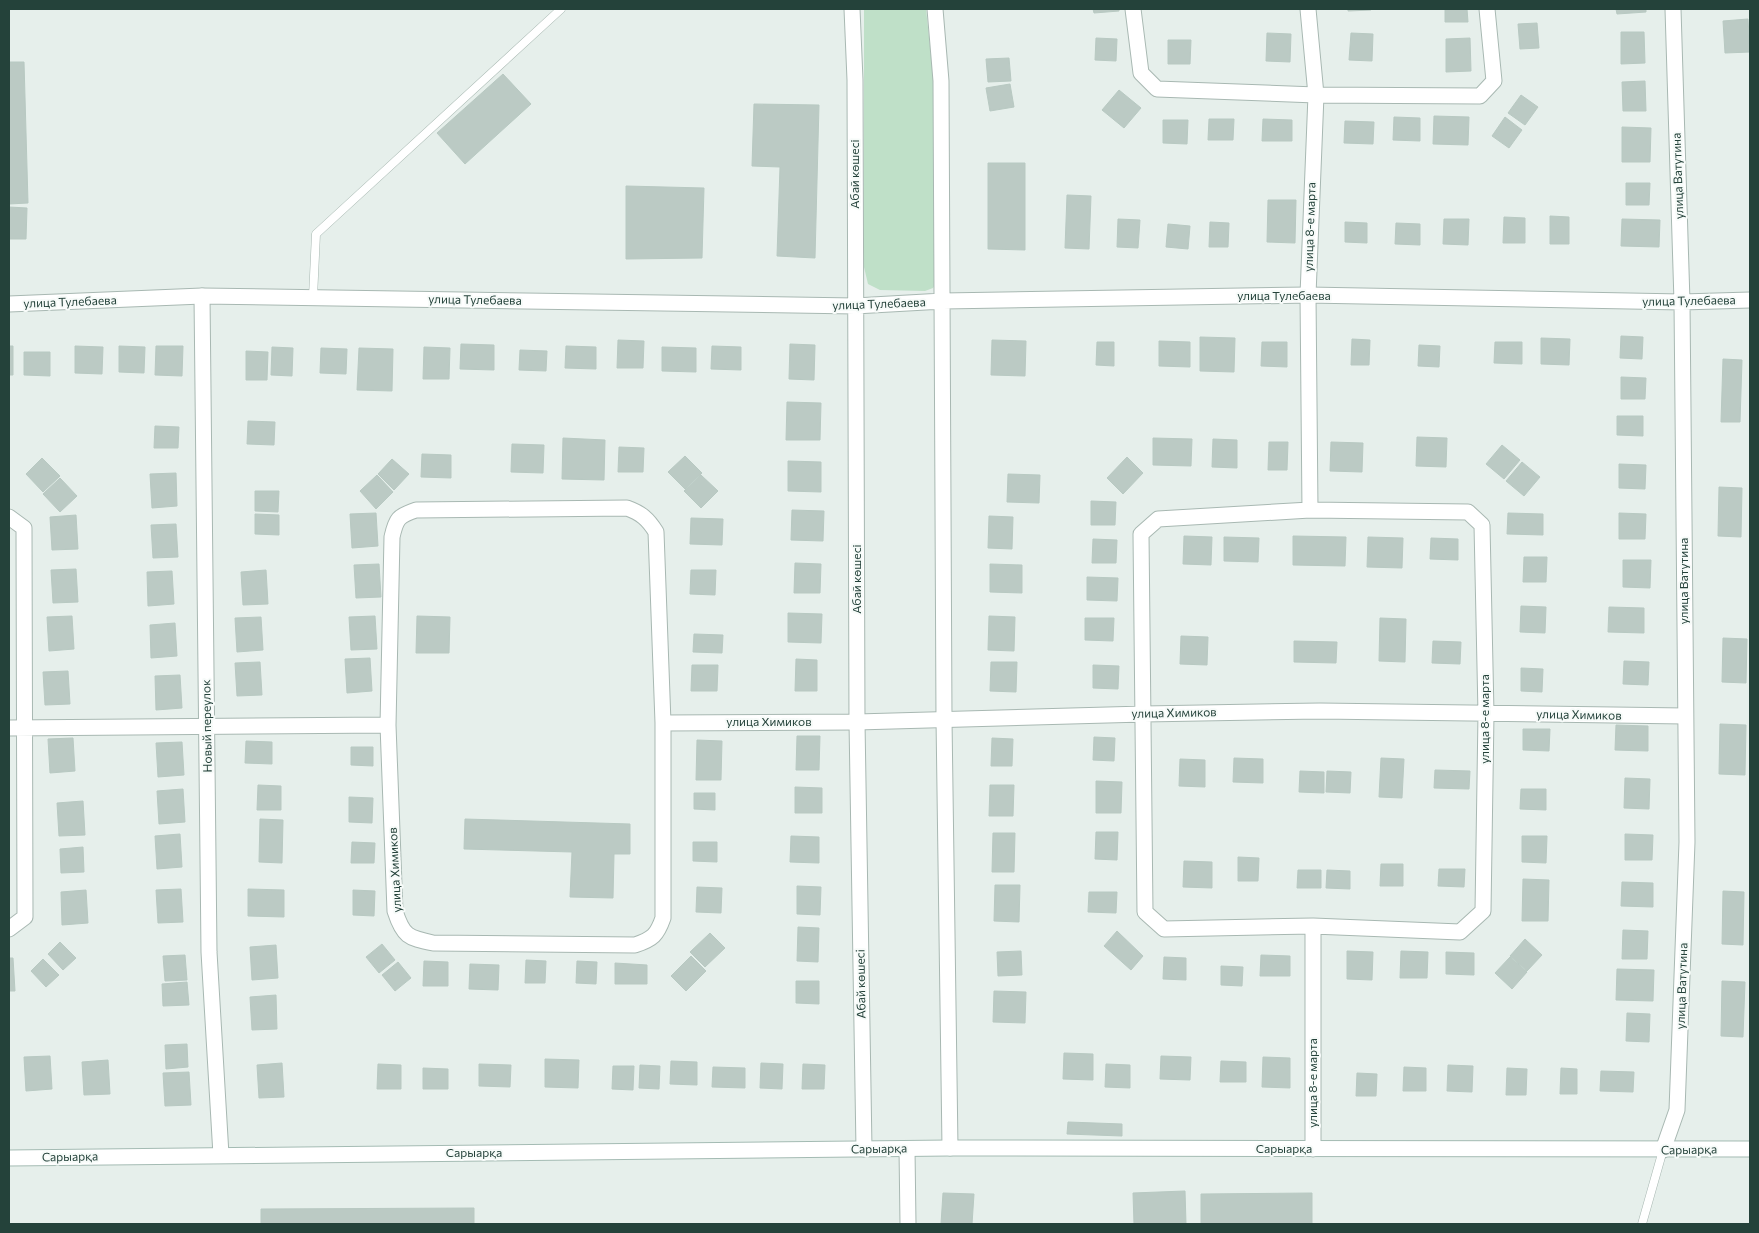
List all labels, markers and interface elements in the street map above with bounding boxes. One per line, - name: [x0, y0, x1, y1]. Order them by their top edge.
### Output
- street label: улица Ватутина: [1668, 133, 1686, 220]
- street label: Абай көшесі: [847, 139, 861, 209]
- street label: улица 8-е марта: [1300, 182, 1318, 272]
- street label: улица Тулебаева: [1237, 288, 1331, 302]
- street label: улица Тулебаева: [428, 291, 522, 307]
- street label: улица Тулебаева: [23, 292, 117, 310]
- street label: улица Тулебаева: [1642, 292, 1736, 308]
- street label: улица Тулебаева: [832, 294, 926, 312]
- street label: улица Ватутина: [1676, 538, 1690, 624]
- street label: Абай көшесі: [849, 544, 863, 614]
- street label: улица 8-е марта: [1477, 674, 1491, 764]
- street label: Новый переулок: [198, 679, 214, 773]
- street label: улица Химиков: [1131, 704, 1217, 720]
- street label: улица Химиков: [1536, 706, 1622, 722]
- street label: улица Химиков: [726, 714, 812, 728]
- street label: улица Химиков: [385, 827, 403, 913]
- street label: улица Ватутина: [1672, 942, 1690, 1029]
- street label: Абай көшесі: [852, 949, 868, 1019]
- street label: улица 8-е марта: [1305, 1038, 1319, 1128]
- street label: Сарыарқа: [851, 1141, 907, 1155]
- street label: Сарыарқа: [1256, 1141, 1312, 1155]
- street label: Сарыарқа: [1661, 1142, 1717, 1156]
- street label: Сарыарқа: [446, 1145, 502, 1159]
- street label: Сарыарқа: [42, 1149, 98, 1163]

